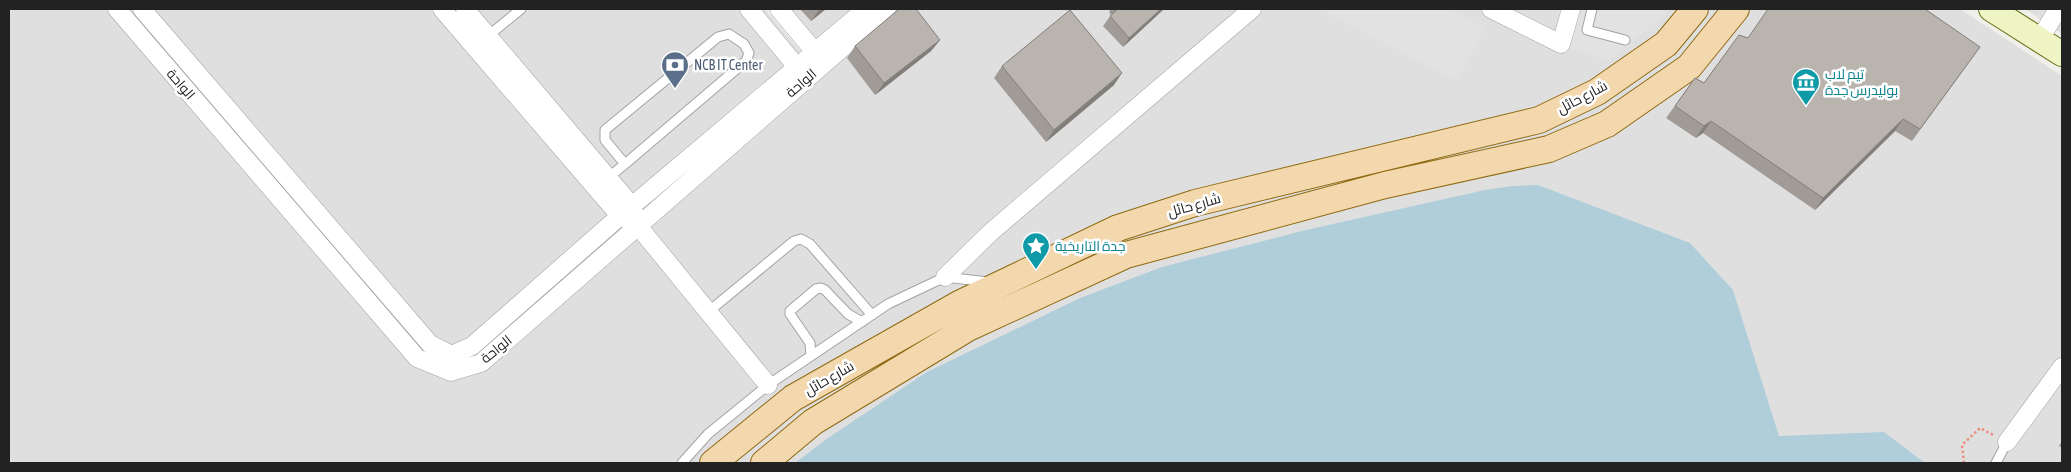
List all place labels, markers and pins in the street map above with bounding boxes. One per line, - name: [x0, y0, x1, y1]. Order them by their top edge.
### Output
- bank icon: NCB IT Center: [660, 50, 690, 89]
- place label: NCB IT Center: [694, 57, 763, 73]
- place label: تيم لاب بوليدرس جدة: [1825, 66, 1898, 98]
- museum icon: تيم لاب بوليدرس جدة: [1791, 67, 1821, 106]
- place icon: جدة التاريخية: [1021, 231, 1051, 270]
- place label: جدة التاريخية: [1055, 238, 1125, 254]

